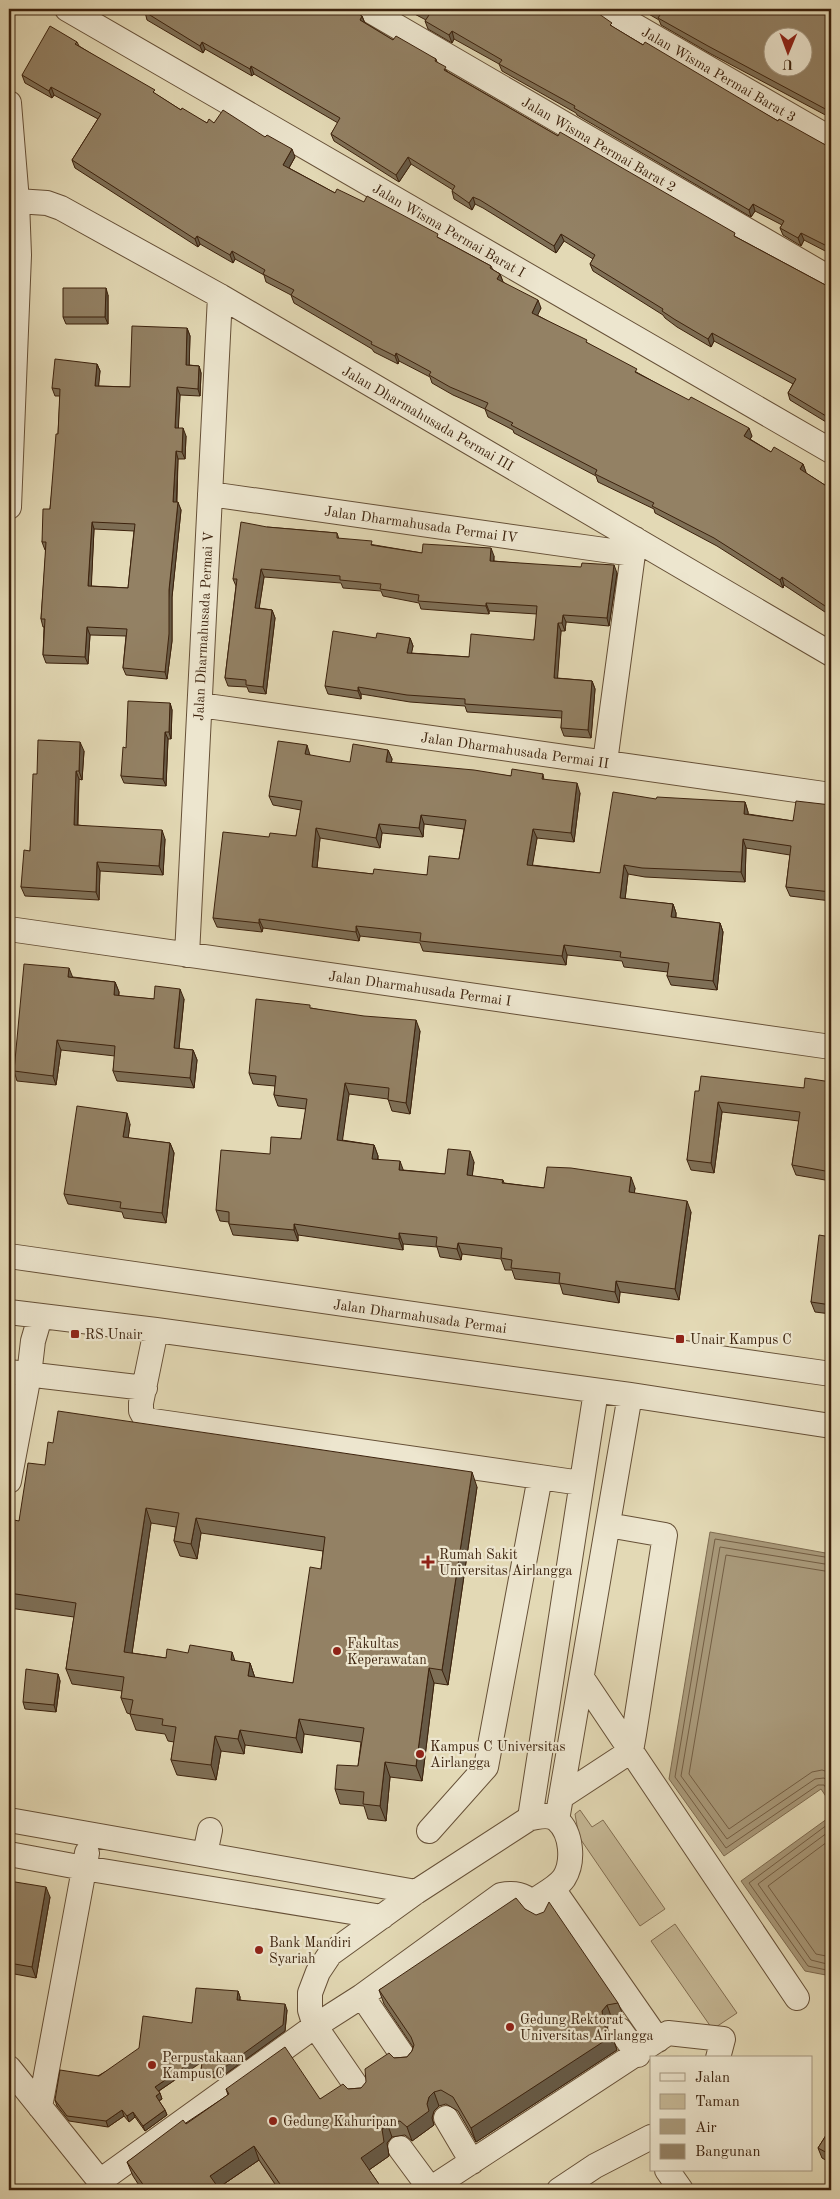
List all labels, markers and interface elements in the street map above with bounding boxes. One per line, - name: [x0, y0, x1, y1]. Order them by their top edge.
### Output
- street label: Jalan Wisma Permai Barat 3: [639, 25, 798, 125]
- north arrow: [762, 28, 812, 78]
- text: U: [782, 57, 793, 71]
- street label: Jalan Wisma Permai Barat 2: [519, 95, 678, 195]
- street label: Jalan Wisma Permai Barat I: [370, 182, 527, 280]
- street label: Jalan Dharmahusada Permai III: [339, 364, 516, 474]
- street label: Jalan Dharmahusada Permai IV: [323, 504, 519, 546]
- street label: Jalan Dharmahusada Permai V: [192, 531, 216, 721]
- street label: Jalan Dharmahusada Permai II: [420, 731, 610, 771]
- street label: Jalan Dharmahusada Permai I: [328, 969, 512, 1009]
- street label: Jalan Dharmahusada Permai: [332, 1298, 508, 1336]
- marker: RS Unair: [69, 1328, 81, 1340]
- place label: RS Unair: [85, 1328, 143, 1342]
- marker: Unair Kampus C: [674, 1333, 686, 1345]
- place label: Unair Kampus C: [690, 1333, 792, 1347]
- place label: Rumah Sakit Universitas Airlangga: [439, 1548, 572, 1578]
- marker: Rumah Sakit Universitas Airlangga: [421, 1555, 435, 1569]
- place label: Fakultas Keperawatan: [347, 1637, 427, 1667]
- marker: Fakultas Keperawatan: [331, 1645, 343, 1657]
- place label: Kampus C Universitas Airlangga: [430, 1740, 566, 1770]
- marker: Kampus C Universitas Airlangga: [414, 1748, 426, 1760]
- place label: Bank Mandiri Syariah: [269, 1936, 351, 1966]
- marker: Bank Mandiri Syariah: [253, 1944, 265, 1956]
- place label: Gedung Rektorat Universitas Airlangga: [520, 2013, 653, 2043]
- marker: Gedung Rektorat Universitas Airlangga: [504, 2021, 516, 2033]
- place label: Perpustakaan Kampus C: [162, 2051, 245, 2081]
- legend: [650, 2056, 812, 2172]
- marker: Perpustakaan Kampus C: [146, 2059, 158, 2071]
- text: Jalan: [695, 2071, 730, 2086]
- text: Taman: [695, 2095, 740, 2110]
- marker: Gedung Kahuripan: [267, 2115, 279, 2127]
- place label: Gedung Kahuripan: [283, 2115, 398, 2129]
- text: Air: [695, 2121, 717, 2136]
- text: Bangunan: [695, 2145, 761, 2160]

